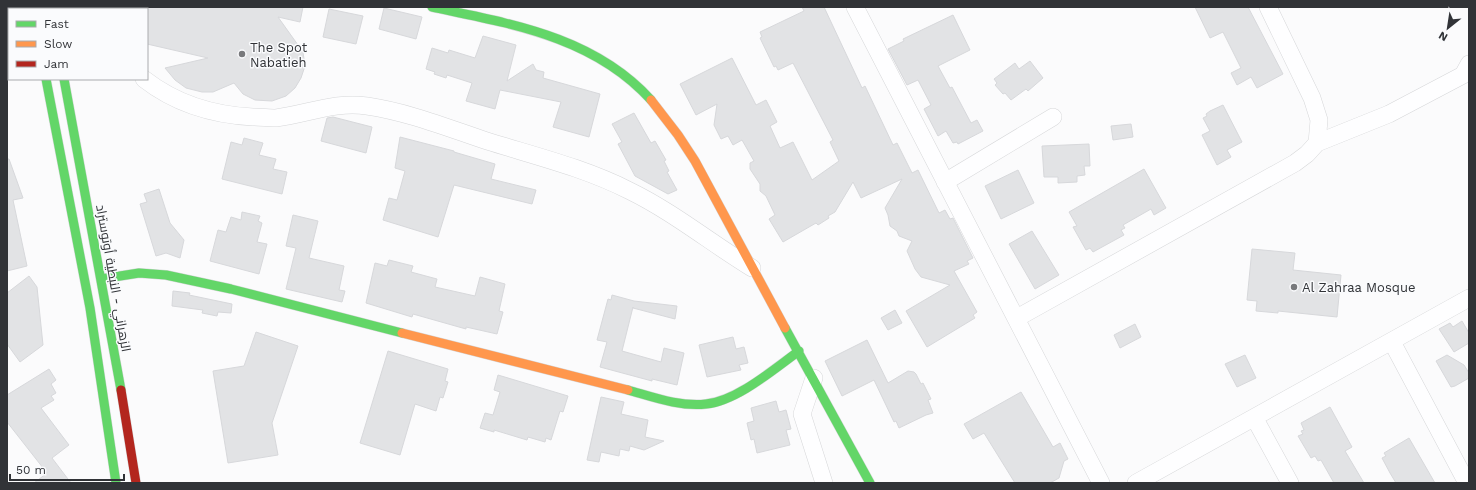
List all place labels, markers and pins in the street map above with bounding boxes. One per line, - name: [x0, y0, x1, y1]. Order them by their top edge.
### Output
- place label: The Spot Nabatieh: [250, 40, 308, 70]
- marker: The Spot Nabatieh: [237, 49, 247, 59]
- place label: Al Zahraa Mosque: [1302, 280, 1415, 295]
- marker: Al Zahraa Mosque: [1289, 282, 1299, 292]

